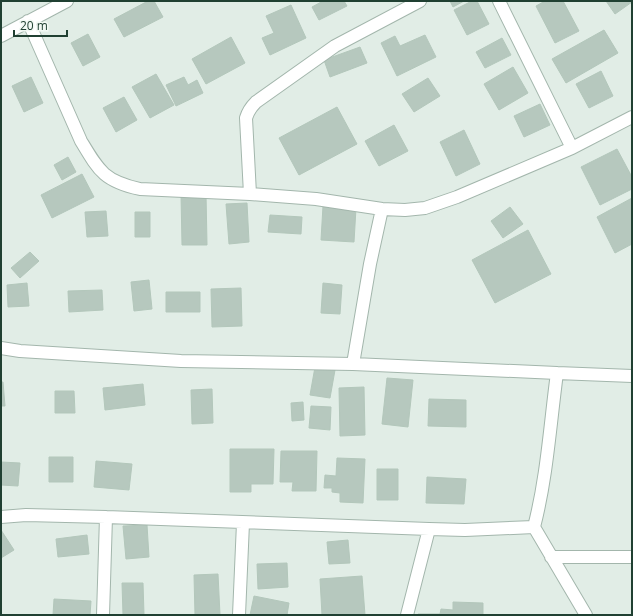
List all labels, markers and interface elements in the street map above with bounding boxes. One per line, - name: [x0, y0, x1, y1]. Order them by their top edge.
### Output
- scale bar: [14, 12, 67, 38]
- text: 20 m: [20, 17, 48, 34]

